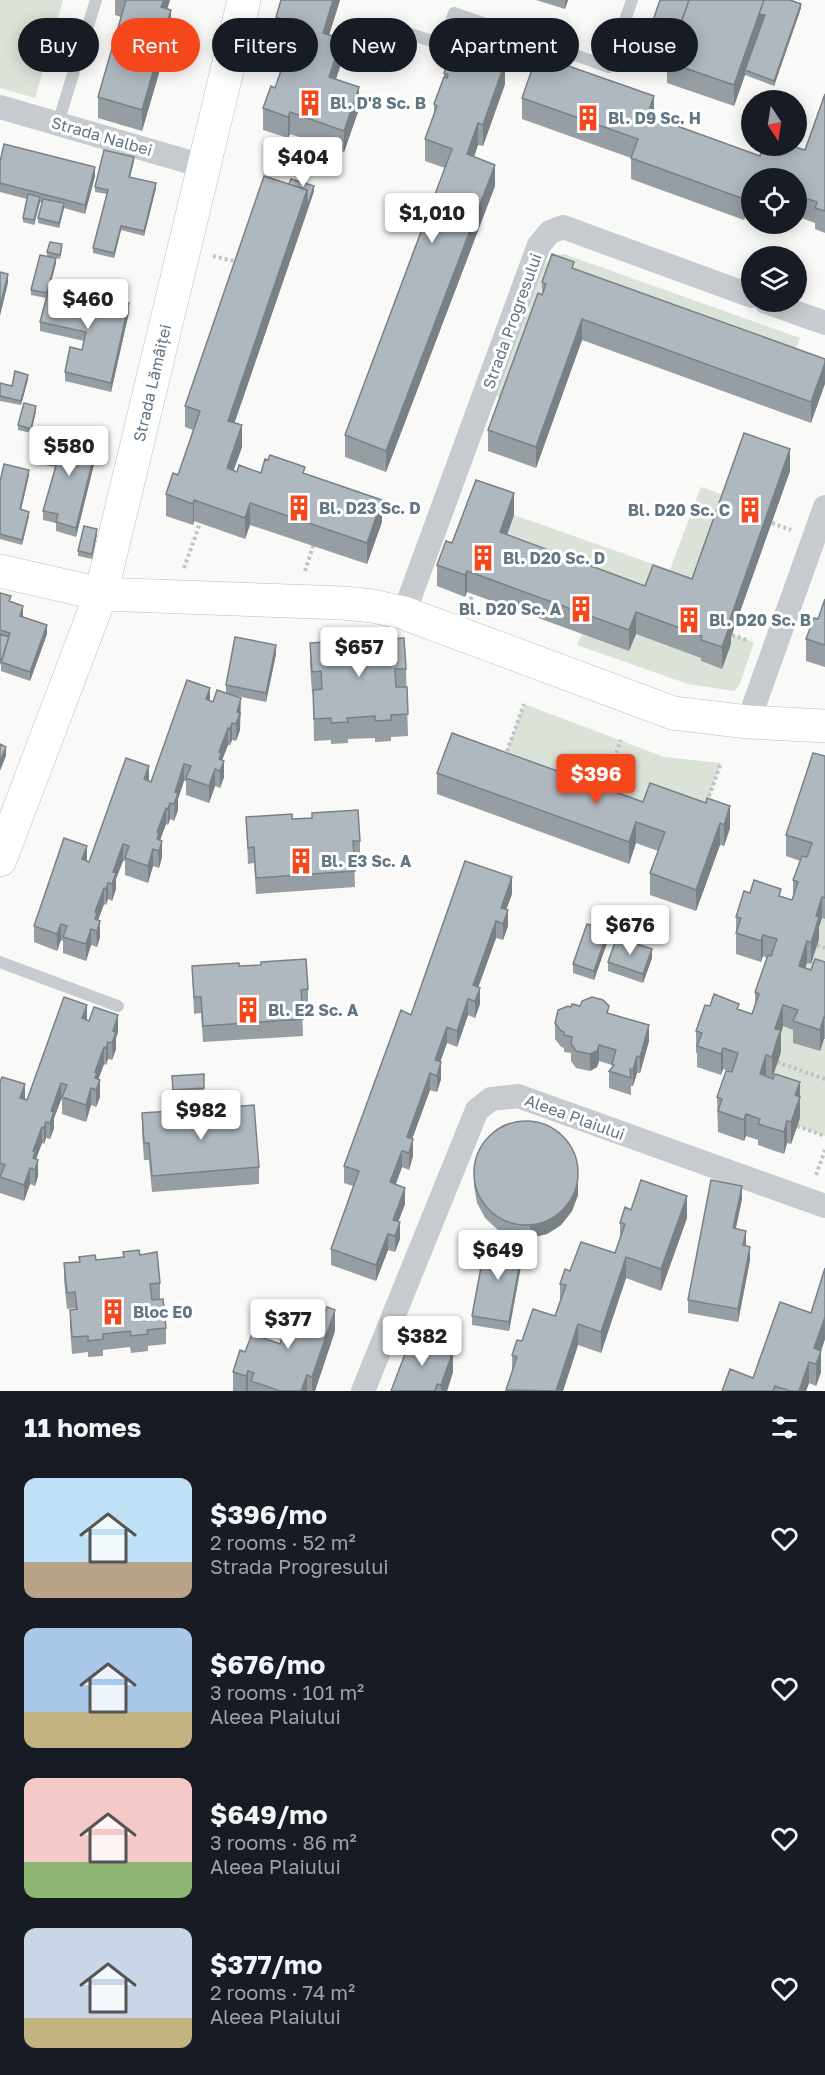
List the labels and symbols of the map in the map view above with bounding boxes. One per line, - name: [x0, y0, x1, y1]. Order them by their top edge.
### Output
- building icon: Bl. D'8 Sc. B: [295, 88, 325, 118]
- north arrow: [741, 90, 807, 156]
- place label: Bl. D'8 Sc. B: [330, 93, 426, 113]
- building icon: Bl. D9 Sc. H: [573, 103, 603, 133]
- place label: Bl. D9 Sc. H: [608, 108, 701, 128]
- street label: Strada Nalbei: [49, 112, 155, 160]
- pin: $404: [267, 137, 339, 188]
- pin: $1,010: [383, 193, 481, 244]
- street label: Strada Progresului: [478, 250, 546, 392]
- pin: $460: [52, 279, 124, 330]
- street label: Strada Lămâiței: [129, 322, 175, 444]
- pin: $580: [33, 426, 105, 477]
- building icon: Bl. D23 Sc. D: [284, 493, 314, 523]
- building icon: Bl. D20 Sc. C: [735, 495, 765, 525]
- place label: Bl. D23 Sc. D: [319, 498, 421, 518]
- place label: Bl. D20 Sc. C: [628, 500, 730, 520]
- building icon: Bl. D20 Sc. D: [468, 543, 498, 573]
- place label: Bl. D20 Sc. D: [503, 548, 605, 568]
- building icon: Bl. D20 Sc. A: [566, 594, 596, 624]
- place label: Bl. D20 Sc. A: [459, 599, 562, 619]
- building icon: Bl. D20 Sc. B: [674, 605, 704, 635]
- place label: Bl. D20 Sc. B: [709, 610, 811, 630]
- pin: $657: [323, 627, 395, 678]
- pin: $396: [560, 754, 632, 805]
- building icon: Bl. E3 Sc. A: [286, 846, 316, 876]
- place label: Bl. E3 Sc. A: [321, 851, 412, 871]
- pin: $676: [594, 905, 666, 956]
- building icon: Bl. E2 Sc. A: [233, 995, 263, 1025]
- place label: Bl. E2 Sc. A: [268, 1000, 359, 1020]
- pin: $982: [165, 1090, 237, 1141]
- street label: Aleea Plaiului: [522, 1090, 628, 1144]
- pin: $649: [462, 1230, 534, 1281]
- building icon: Bloc E0: [98, 1297, 128, 1327]
- pin: $377: [252, 1299, 324, 1350]
- place label: Bloc E0: [133, 1302, 193, 1322]
- pin: $382: [386, 1316, 458, 1367]

